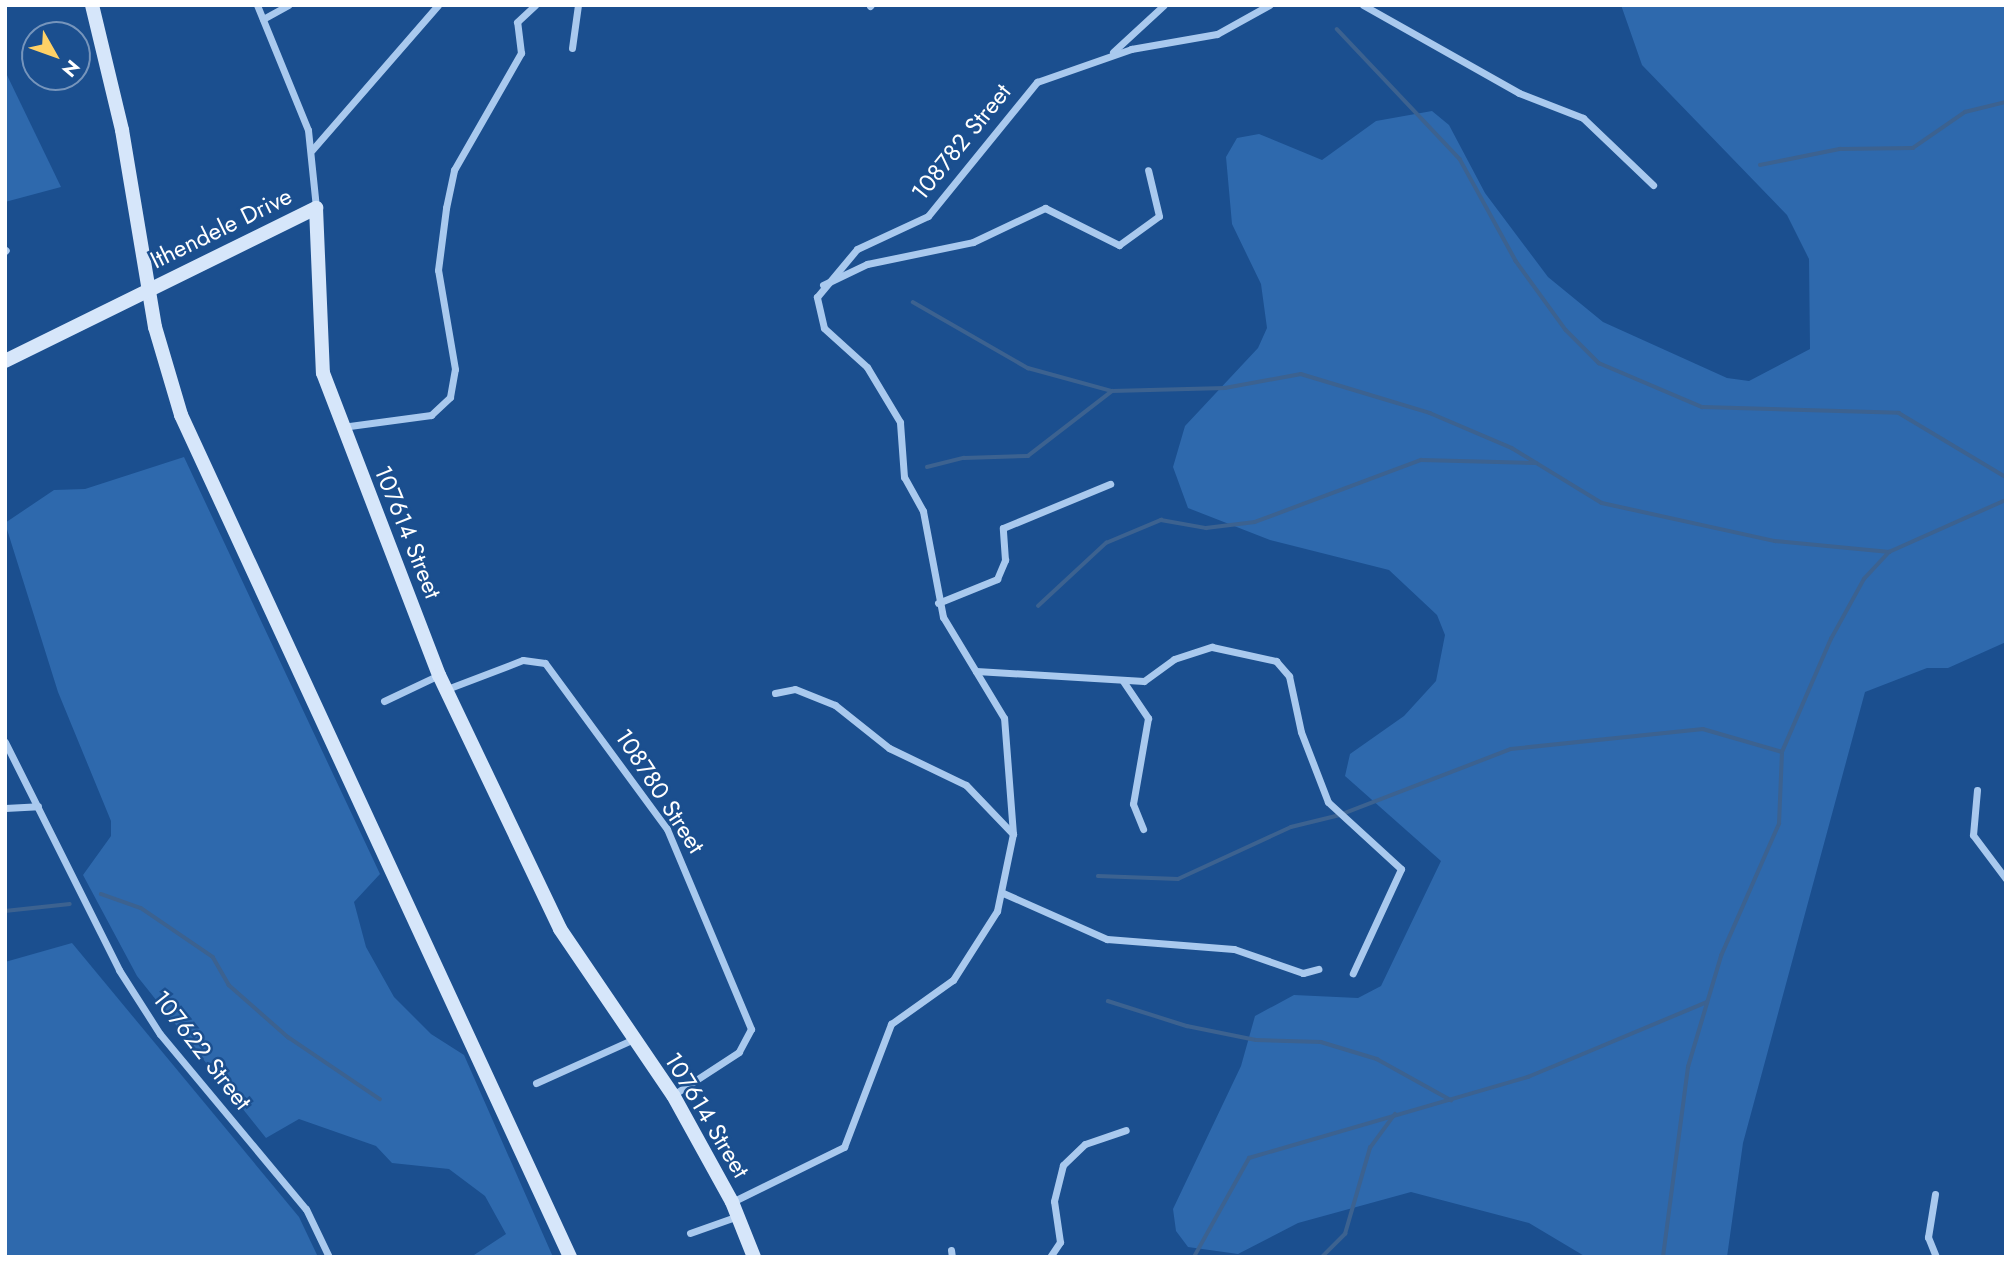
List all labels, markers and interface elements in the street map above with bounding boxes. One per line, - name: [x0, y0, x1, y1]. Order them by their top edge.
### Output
- north arrow: [21, 21, 91, 91]
- text: N: [56, 54, 86, 83]
- street label: 108782 Street: [905, 78, 1017, 206]
- street label: Ithendele Drive: [146, 181, 296, 275]
- street label: 107614 Street: [368, 461, 448, 603]
- street label: 108780 Street: [609, 723, 711, 859]
- street label: 107622 Street: [147, 985, 257, 1115]
- street label: 107614 Street: [658, 1047, 756, 1183]

